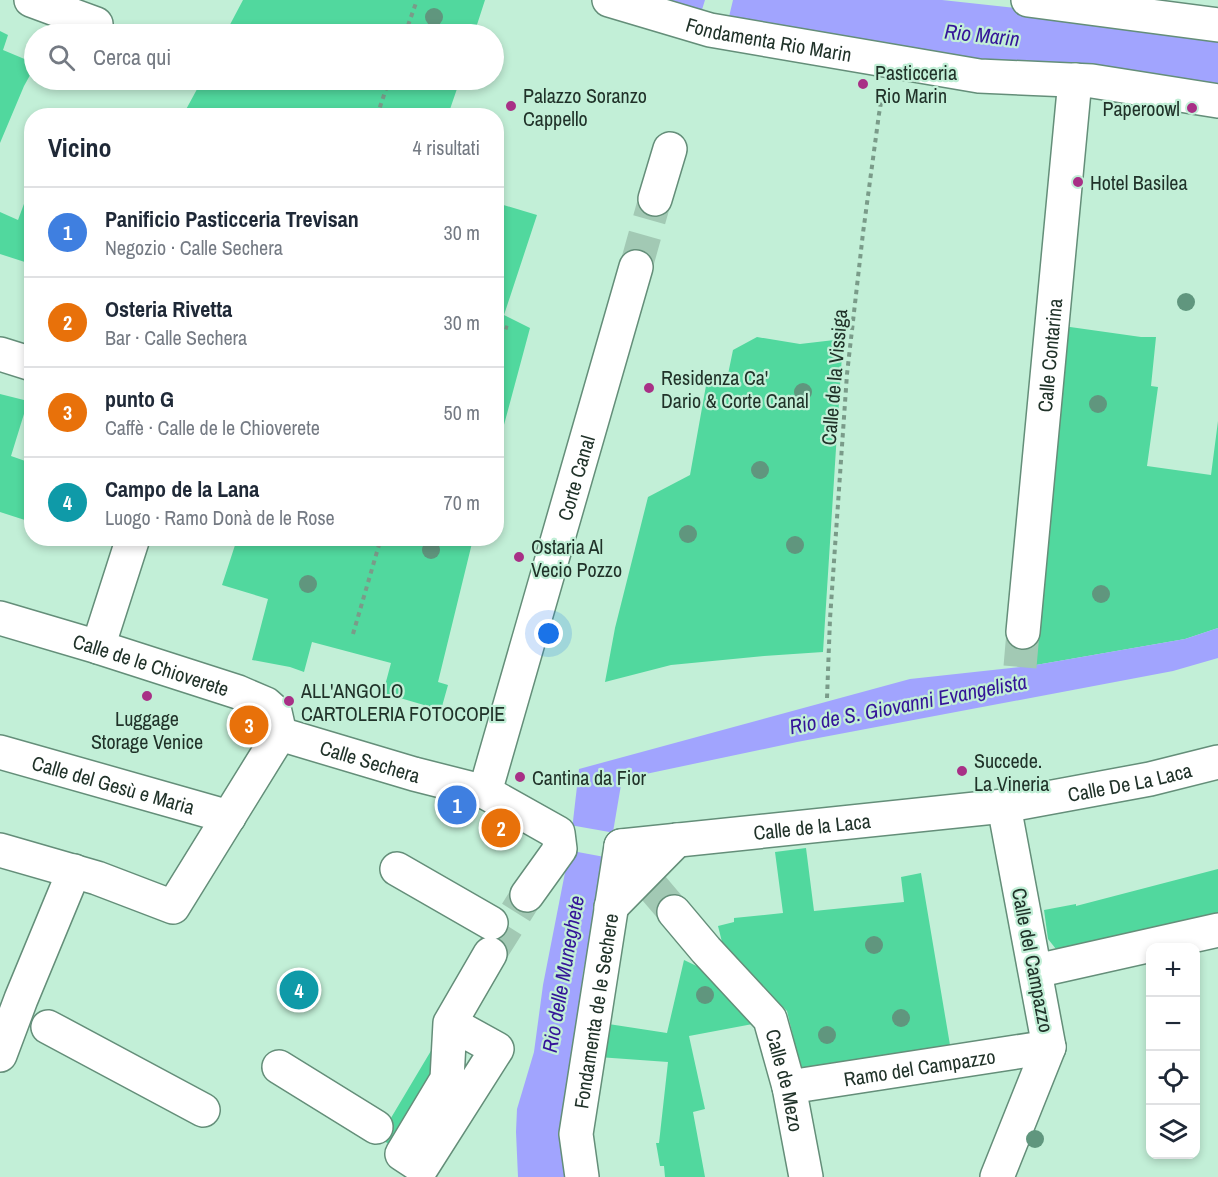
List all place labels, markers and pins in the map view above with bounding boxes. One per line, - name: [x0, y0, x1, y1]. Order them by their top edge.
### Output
- place label: Pasticceria Rio Marin: [875, 59, 957, 109]
- marker: Pasticceria Rio Marin: [856, 77, 870, 91]
- place label: Palazzo Soranzo Cappello: [523, 82, 647, 132]
- place label: Paperoowl: [1103, 95, 1180, 122]
- marker: Palazzo Soranzo Cappello: [504, 99, 518, 113]
- marker: Paperoowl: [1185, 101, 1199, 115]
- place label: Hotel Basilea: [1090, 169, 1188, 196]
- marker: Hotel Basilea: [1071, 175, 1085, 189]
- place label: Residenza Ca' Dario & Corte Canal: [661, 364, 809, 414]
- marker: Residenza Ca' Dario & Corte Canal: [642, 381, 656, 395]
- place label: Ostaria Al Vecio Pozzo: [531, 533, 622, 583]
- marker: Ostaria Al Vecio Pozzo: [512, 550, 526, 564]
- place label: ALL'ANGOLO CARTOLERIA FOTOCOPIE: [300, 677, 505, 727]
- marker: Luggage Storage Venice: [140, 689, 154, 703]
- marker: ALL'ANGOLO CARTOLERIA FOTOCOPIE: [282, 694, 296, 708]
- pin: 3: [230, 702, 268, 748]
- place label: Luggage Storage Venice: [91, 705, 203, 755]
- place label: Succede. La Vineria: [974, 747, 1049, 797]
- place label: Cantina da Fior: [532, 764, 646, 791]
- marker: Succede. La Vineria: [955, 764, 969, 778]
- marker: Cantina da Fior: [513, 770, 527, 784]
- pin: 1: [438, 782, 476, 828]
- pin: 2: [482, 806, 520, 850]
- pin: 4: [280, 968, 318, 1012]

